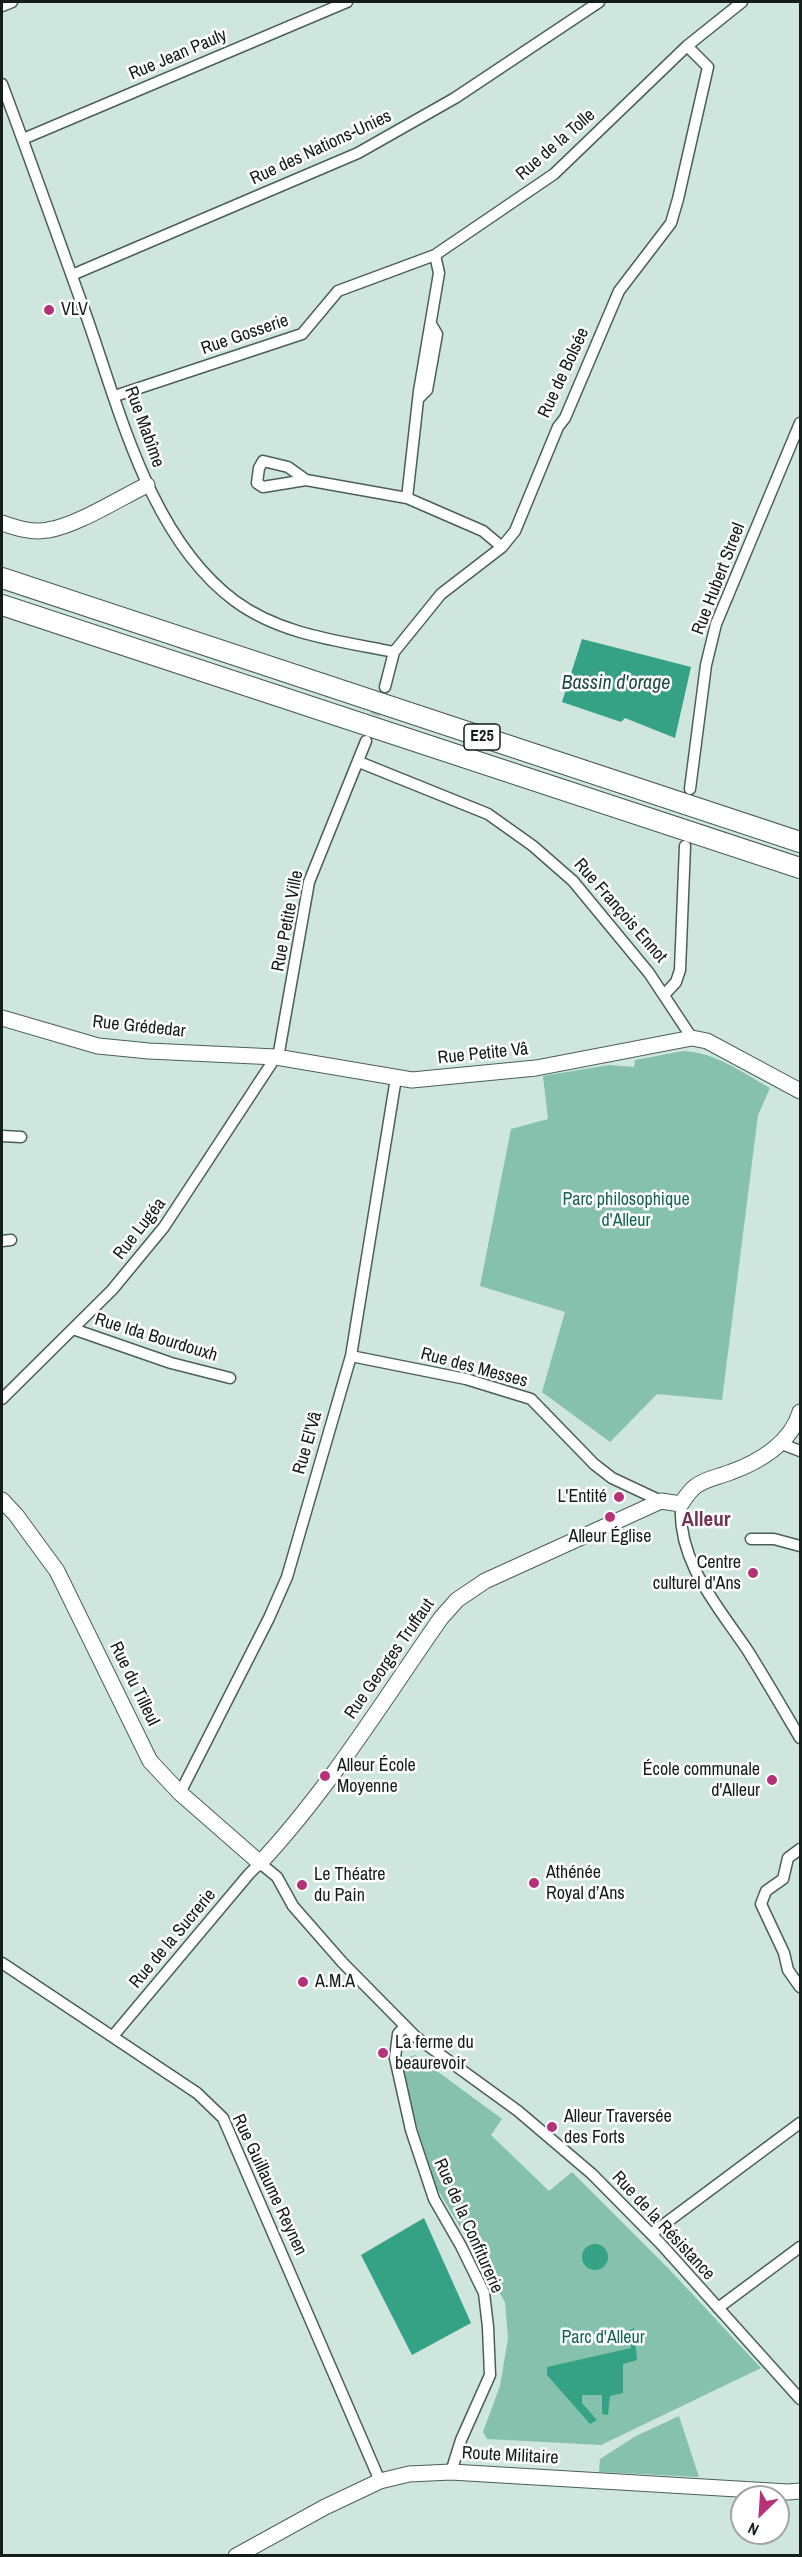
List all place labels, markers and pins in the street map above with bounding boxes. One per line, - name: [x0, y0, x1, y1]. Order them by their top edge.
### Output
- place label: VLV: [61, 299, 88, 321]
- marker: VLV: [42, 303, 56, 317]
- place label: L'Entité: [557, 1486, 607, 1508]
- marker: L'Entité: [612, 1490, 626, 1504]
- marker: Alleur Église: [603, 1510, 617, 1524]
- place label: Alleur Église: [569, 1526, 651, 1548]
- place label: Centre culturel d'Ans: [653, 1552, 741, 1594]
- marker: Centre culturel d'Ans: [746, 1566, 760, 1580]
- place label: Alleur École Moyenne: [337, 1755, 416, 1798]
- place label: École communale d'Alleur: [643, 1759, 760, 1802]
- marker: Alleur École Moyenne: [318, 1769, 332, 1783]
- marker: École communale d'Alleur: [765, 1773, 779, 1787]
- place label: Athénée Royal d’Ans: [546, 1862, 625, 1904]
- place label: Le Théatre du Pain: [314, 1864, 385, 1906]
- marker: Athénée Royal d’Ans: [527, 1876, 541, 1890]
- marker: Le Théatre du Pain: [295, 1878, 309, 1892]
- place label: A.M.A: [315, 1971, 355, 1993]
- marker: A.M.A: [296, 1975, 310, 1989]
- place label: La ferme du beaurevoir: [395, 2032, 474, 2074]
- marker: La ferme du beaurevoir: [376, 2046, 390, 2060]
- place label: Alleur Traversée des Forts: [564, 2106, 672, 2148]
- marker: Alleur Traversée des Forts: [545, 2120, 559, 2134]

